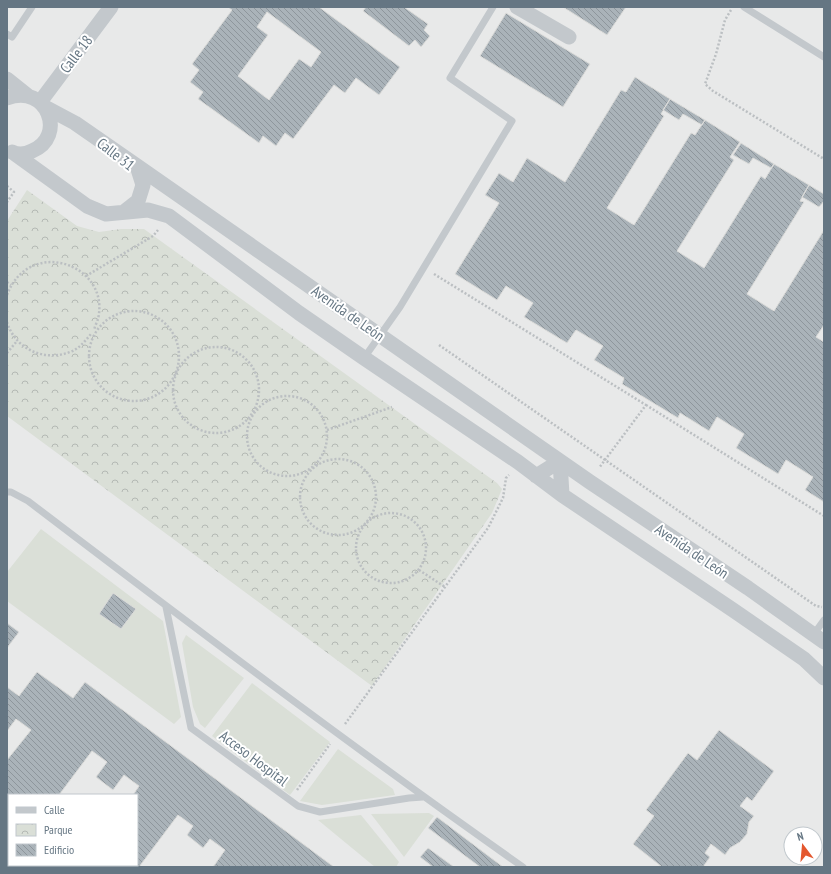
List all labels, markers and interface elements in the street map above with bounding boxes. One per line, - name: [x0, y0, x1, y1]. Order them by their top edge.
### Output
- street label: Calle 18: [56, 31, 96, 77]
- street label: Calle 31: [93, 133, 139, 175]
- street label: Avenida de León: [308, 281, 388, 345]
- street label: Avenida de León: [652, 519, 732, 583]
- street label: Acceso Hospital: [216, 726, 292, 790]
- legend: [8, 794, 138, 866]
- text: Calle: [44, 802, 65, 817]
- text: Parque: [44, 822, 73, 837]
- north arrow: [783, 826, 823, 866]
- text: N: [795, 829, 805, 844]
- text: Edificio: [44, 842, 74, 857]

